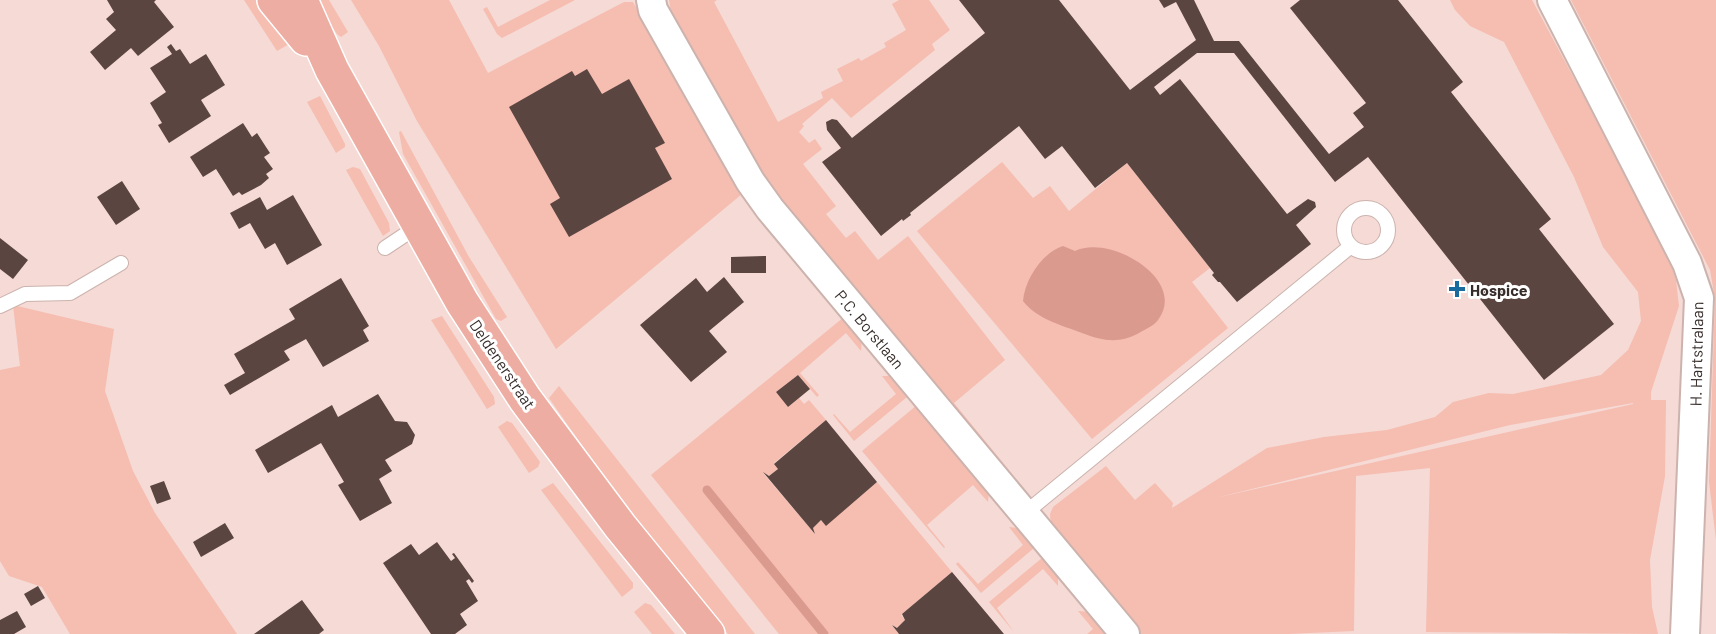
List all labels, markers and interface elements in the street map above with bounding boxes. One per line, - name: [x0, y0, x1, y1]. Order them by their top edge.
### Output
- marker: Hospice: [1448, 280, 1466, 298]
- place label: Hospice: [1470, 280, 1528, 299]
- street label: P.C. Borstlaan: [831, 286, 909, 372]
- street label: H. Hartstralaan: [1686, 301, 1706, 407]
- street label: Deldenerstraat: [466, 316, 540, 412]

